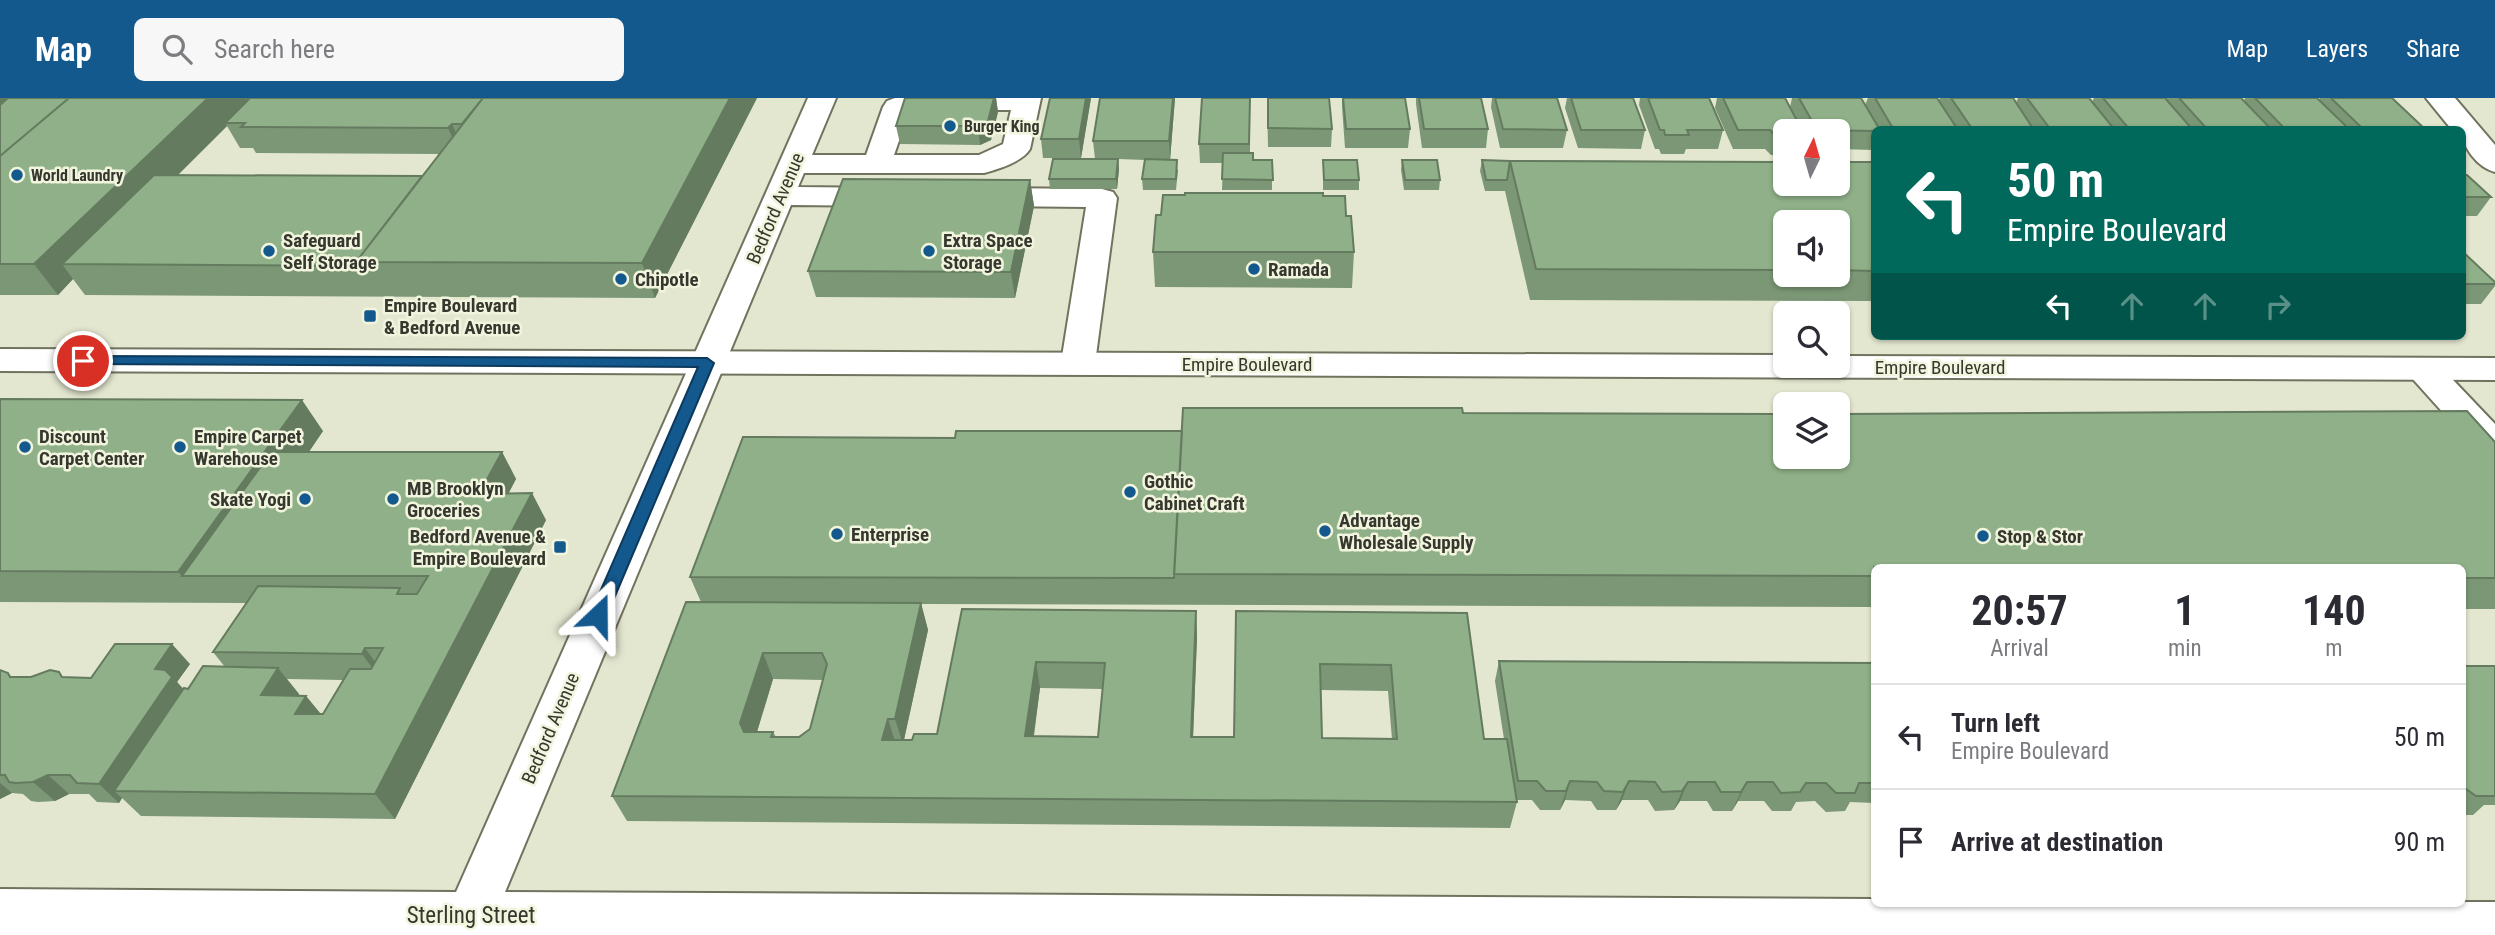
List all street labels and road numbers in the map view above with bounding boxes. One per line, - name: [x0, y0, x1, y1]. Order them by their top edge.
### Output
- street label: Bedford Avenue: [742, 149, 809, 267]
- street label: Empire Boulevard: [1182, 353, 1312, 376]
- street label: Empire Boulevard: [1875, 356, 2005, 379]
- street label: Bedford Avenue: [517, 669, 584, 787]
- street label: Sterling Street: [407, 902, 535, 929]

